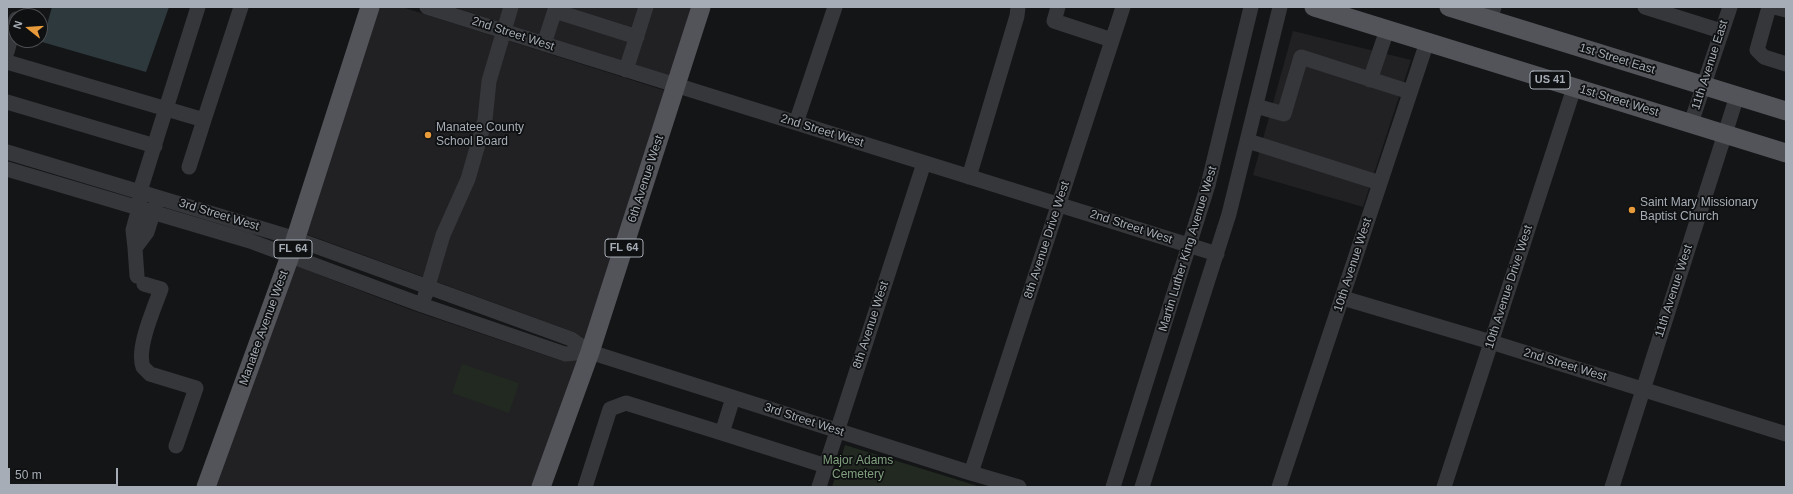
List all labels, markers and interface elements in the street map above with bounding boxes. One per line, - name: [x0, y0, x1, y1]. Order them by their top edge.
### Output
- north arrow: [8, 8, 48, 48]
- street label: 2nd Street West: [470, 14, 556, 54]
- street label: 11th Avenue East: [1689, 18, 1731, 112]
- text: N: [11, 19, 24, 30]
- street label: 1st Street East: [1577, 41, 1657, 77]
- road number: US 41: [1530, 71, 1570, 89]
- street label: 1st Street West: [1578, 82, 1660, 120]
- street label: 2nd Street West: [779, 112, 865, 150]
- place label: Manatee County School Board: [436, 121, 524, 149]
- marker: Manatee County School Board: [423, 130, 433, 140]
- street label: 6th Avenue West: [625, 134, 667, 224]
- street label: Martin Luther King Avenue West: [1156, 165, 1220, 333]
- street label: 8th Avenue Drive West: [1021, 180, 1073, 300]
- street label: 3rd Street West: [177, 196, 261, 234]
- place label: Saint Mary Missionary Baptist Church: [1640, 196, 1758, 224]
- marker: Saint Mary Missionary Baptist Church: [1627, 205, 1637, 215]
- street label: 2nd Street West: [1088, 207, 1174, 247]
- street label: 10th Avenue West: [1331, 216, 1375, 314]
- street label: 10th Avenue Drive West: [1482, 223, 1536, 351]
- road number: FL 64: [605, 239, 643, 257]
- road number: FL 64: [274, 240, 312, 258]
- street label: 11th Avenue West: [1652, 243, 1696, 339]
- street label: Manatee Avenue West: [237, 269, 291, 387]
- street label: 8th Avenue West: [850, 280, 892, 370]
- street label: 2nd Street West: [1522, 346, 1608, 384]
- street label: 3rd Street West: [762, 400, 846, 440]
- park label: Major Adams Cemetery: [823, 454, 893, 482]
- scale bar: [10, 460, 120, 486]
- text: 50 m: [15, 468, 42, 482]

